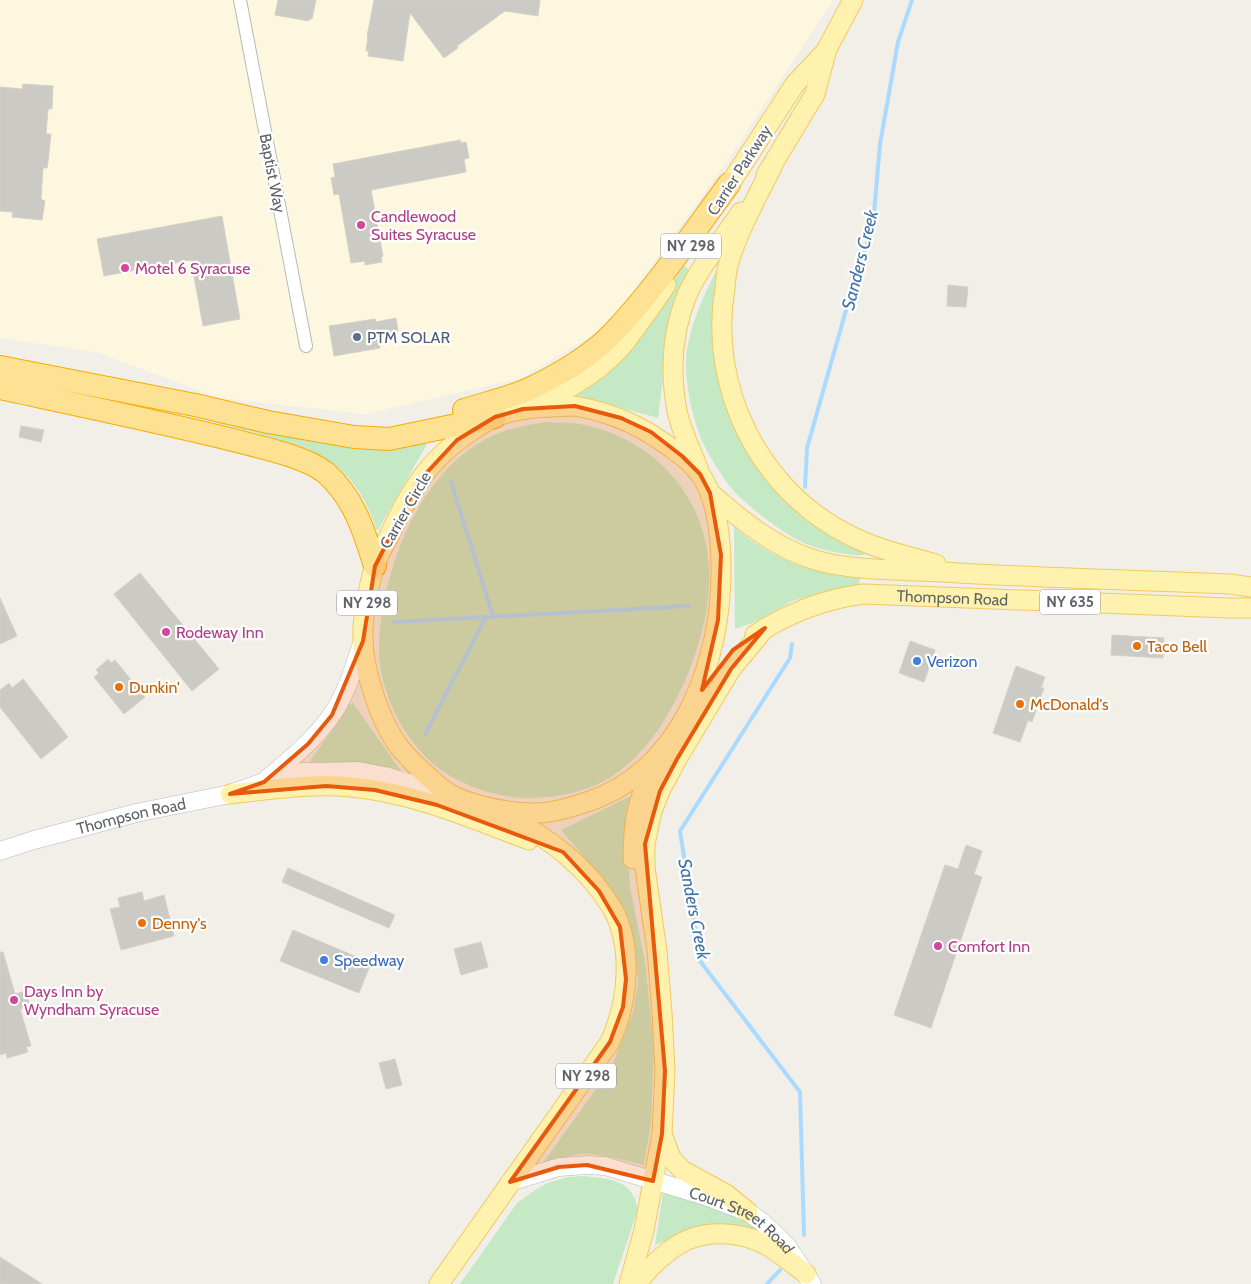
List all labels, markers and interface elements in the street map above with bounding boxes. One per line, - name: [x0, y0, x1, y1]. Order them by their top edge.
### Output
- street label: Carrier Parkway: [703, 122, 776, 219]
- street label: Baptist Way: [256, 132, 290, 214]
- place label: Candlewood Suites Syracuse: [371, 207, 476, 244]
- water label: Sanders Creek: [837, 207, 883, 312]
- marker: Candlewood Suites Syracuse: [355, 219, 367, 231]
- road number: NY 298: [661, 234, 721, 258]
- place label: Motel 6 Syracuse: [135, 259, 250, 278]
- marker: Motel 6 Syracuse: [119, 262, 131, 274]
- place label: PTM SOLAR: [367, 328, 450, 347]
- marker: PTM SOLAR: [351, 331, 363, 343]
- street label: Carrier Circle: [376, 468, 435, 552]
- street label: Thompson Road: [896, 586, 1009, 610]
- road number: NY 298: [337, 590, 397, 616]
- road number: NY 635: [1040, 590, 1100, 614]
- place label: Rodeway Inn: [176, 623, 264, 642]
- marker: Rodeway Inn: [160, 626, 172, 638]
- place label: Taco Bell: [1147, 637, 1207, 656]
- marker: Taco Bell: [1131, 640, 1143, 652]
- place label: Verizon: [927, 652, 978, 671]
- marker: Verizon: [911, 655, 923, 667]
- place label: Dunkin': [129, 678, 180, 697]
- marker: Dunkin': [113, 681, 125, 693]
- place label: McDonald's: [1030, 695, 1109, 714]
- marker: McDonald's: [1014, 698, 1026, 710]
- street label: Thompson Road: [75, 794, 188, 838]
- water label: Sanders Creek: [673, 857, 715, 963]
- place label: Denny's: [152, 914, 207, 933]
- marker: Denny's: [136, 917, 148, 929]
- place label: Comfort Inn: [948, 937, 1030, 956]
- marker: Comfort Inn: [932, 940, 944, 952]
- place label: Speedway: [334, 951, 404, 970]
- marker: Speedway: [318, 954, 330, 966]
- place label: Days Inn by Wyndham Syracuse: [24, 982, 159, 1019]
- marker: Days Inn by Wyndham Syracuse: [8, 994, 20, 1006]
- road number: NY 298: [556, 1064, 616, 1088]
- street label: Court Street Road: [687, 1183, 798, 1257]

